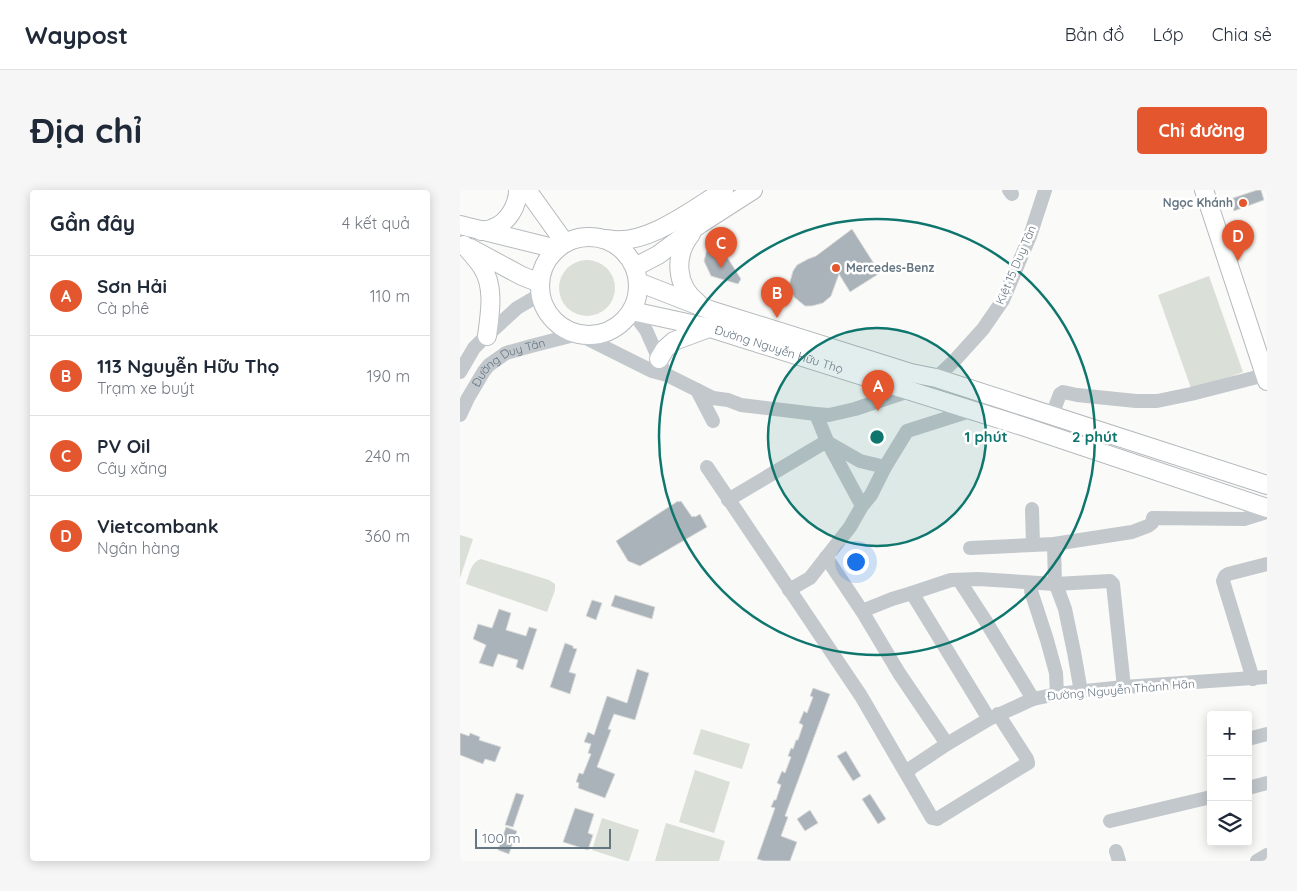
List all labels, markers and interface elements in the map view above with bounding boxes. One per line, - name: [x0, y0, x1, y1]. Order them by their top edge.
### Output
- text: Waypost: [25, 20, 128, 50]
- text: Bản đồ: [1065, 23, 1124, 46]
- text: Lớp: [1152, 23, 1184, 46]
- text: Chia sẻ: [1212, 23, 1272, 46]
- button: Chỉ đường: [1137, 107, 1267, 154]
- text: Địa chỉ: [30, 108, 142, 152]
- place label: Ngọc Khánh: [1163, 195, 1233, 210]
- marker: Ngọc Khánh: [1237, 197, 1249, 209]
- text: Gần đây: [50, 210, 135, 236]
- text: 4 kết quả: [342, 213, 410, 233]
- pin: D: [1222, 220, 1254, 261]
- street label: Kiệt 15 Duy Tân: [992, 223, 1039, 307]
- pin: C: [705, 227, 737, 268]
- place label: Mercedes-Benz: [846, 260, 934, 275]
- marker: Mercedes-Benz: [830, 262, 842, 274]
- text: Sơn Hải: [97, 274, 167, 298]
- pin: B: [761, 277, 793, 318]
- text: A: [61, 286, 71, 306]
- text: 110 m: [370, 286, 410, 306]
- text: Cà phê: [97, 298, 149, 318]
- street label: Đường Nguyễn Hữu Thọ: [713, 322, 845, 376]
- street label: Đường Duy Tân: [468, 335, 547, 389]
- text: 113 Nguyễn Hữu Thọ: [97, 354, 279, 378]
- text: B: [61, 366, 71, 386]
- text: 190 m: [367, 366, 410, 386]
- pin: A: [862, 370, 894, 411]
- text: Trạm xe buýt: [97, 378, 195, 398]
- text: 1 phút: [964, 427, 1008, 446]
- text: 2 phút: [1072, 427, 1118, 446]
- centre of rings: [868, 428, 886, 446]
- text: PV Oil: [97, 434, 151, 458]
- text: C: [61, 446, 71, 466]
- text: 240 m: [364, 446, 410, 466]
- text: Cây xăng: [97, 458, 167, 478]
- text: Vietcombank: [97, 514, 219, 538]
- text: D: [60, 526, 72, 546]
- text: 360 m: [365, 526, 410, 546]
- text: Ngân hàng: [97, 538, 180, 558]
- your location: [843, 549, 869, 575]
- street label: Đường Nguyễn Thành Hãn: [1046, 676, 1195, 703]
- map controls: [1207, 711, 1252, 846]
- button: +: [1207, 711, 1252, 756]
- button: −: [1207, 756, 1252, 801]
- button: layers: [1207, 801, 1252, 846]
- scale bar: [475, 826, 611, 849]
- text: 100 m: [482, 829, 520, 847]

